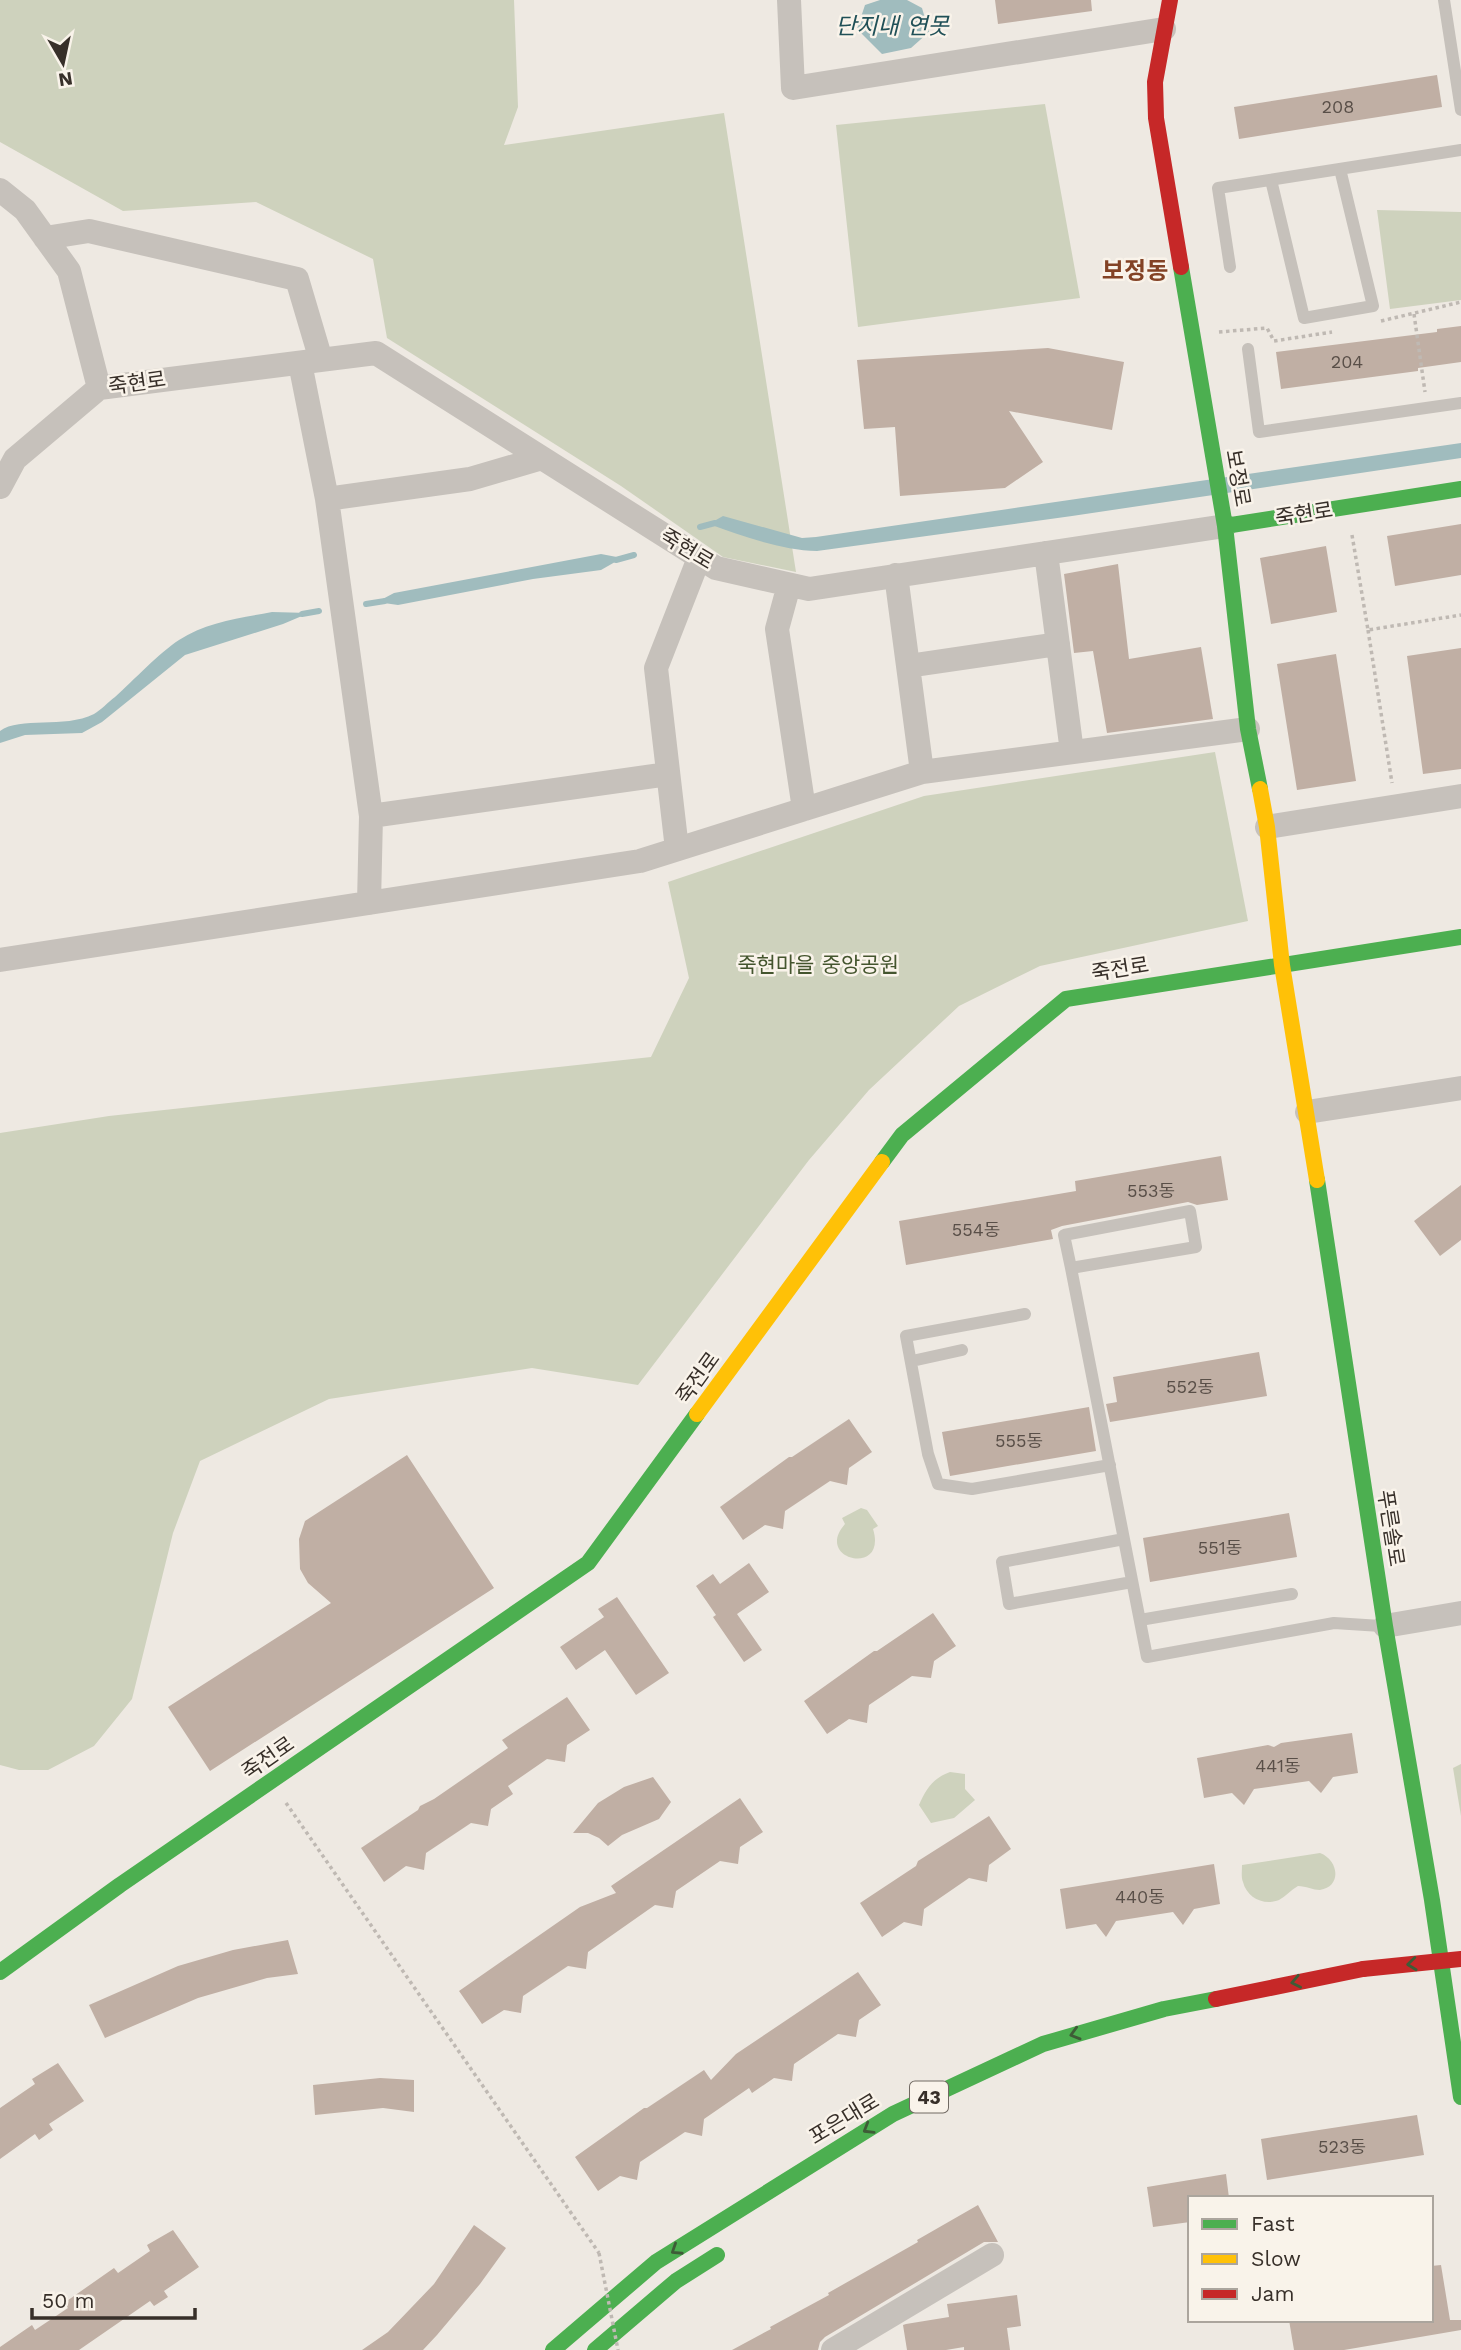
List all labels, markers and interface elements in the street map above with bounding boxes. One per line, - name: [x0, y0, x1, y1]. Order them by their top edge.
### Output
- water label: 단지내 연못: [835, 13, 951, 40]
- north arrow: [28, 28, 98, 98]
- text: N: [57, 67, 74, 92]
- house number: 208: [1322, 96, 1354, 117]
- district label: 보정동: [1102, 257, 1168, 285]
- house number: 204: [1331, 351, 1363, 372]
- street label: 죽현로: [106, 366, 167, 399]
- street label: 보정로: [1221, 447, 1256, 509]
- street label: 죽현로: [1273, 497, 1335, 530]
- street label: 죽현로: [656, 523, 719, 574]
- park label: 죽현마을 중앙공원: [737, 952, 899, 977]
- street label: 죽전로: [1089, 952, 1151, 985]
- house number: 553동: [1127, 1180, 1175, 1201]
- house number: 554동: [952, 1219, 1000, 1240]
- street label: 죽전로: [670, 1347, 725, 1409]
- house number: 552동: [1166, 1376, 1214, 1397]
- house number: 555동: [995, 1430, 1043, 1451]
- street label: 푸른솔로: [1373, 1488, 1410, 1568]
- house number: 551동: [1198, 1537, 1242, 1558]
- street label: 죽전로: [237, 1731, 299, 1784]
- house number: 441동: [1255, 1755, 1301, 1776]
- house number: 440동: [1115, 1886, 1165, 1907]
- one-way arrow: [1406, 1957, 1418, 1972]
- one-way arrow: [1290, 1974, 1302, 1989]
- one-way arrow: [1069, 2026, 1081, 2041]
- road number: 43: [910, 2082, 948, 2112]
- street label: 포은대로: [804, 2088, 883, 2149]
- one-way arrow: [863, 2120, 876, 2133]
- house number: 523동: [1318, 2136, 1366, 2157]
- legend: [1188, 2196, 1433, 2322]
- text: Fast: [1251, 2211, 1295, 2236]
- one-way arrow: [670, 2241, 683, 2254]
- text: Slow: [1251, 2246, 1301, 2271]
- scale bar: [32, 2276, 194, 2320]
- text: Jam: [1251, 2281, 1294, 2306]
- text: 50 m: [42, 2288, 94, 2313]

